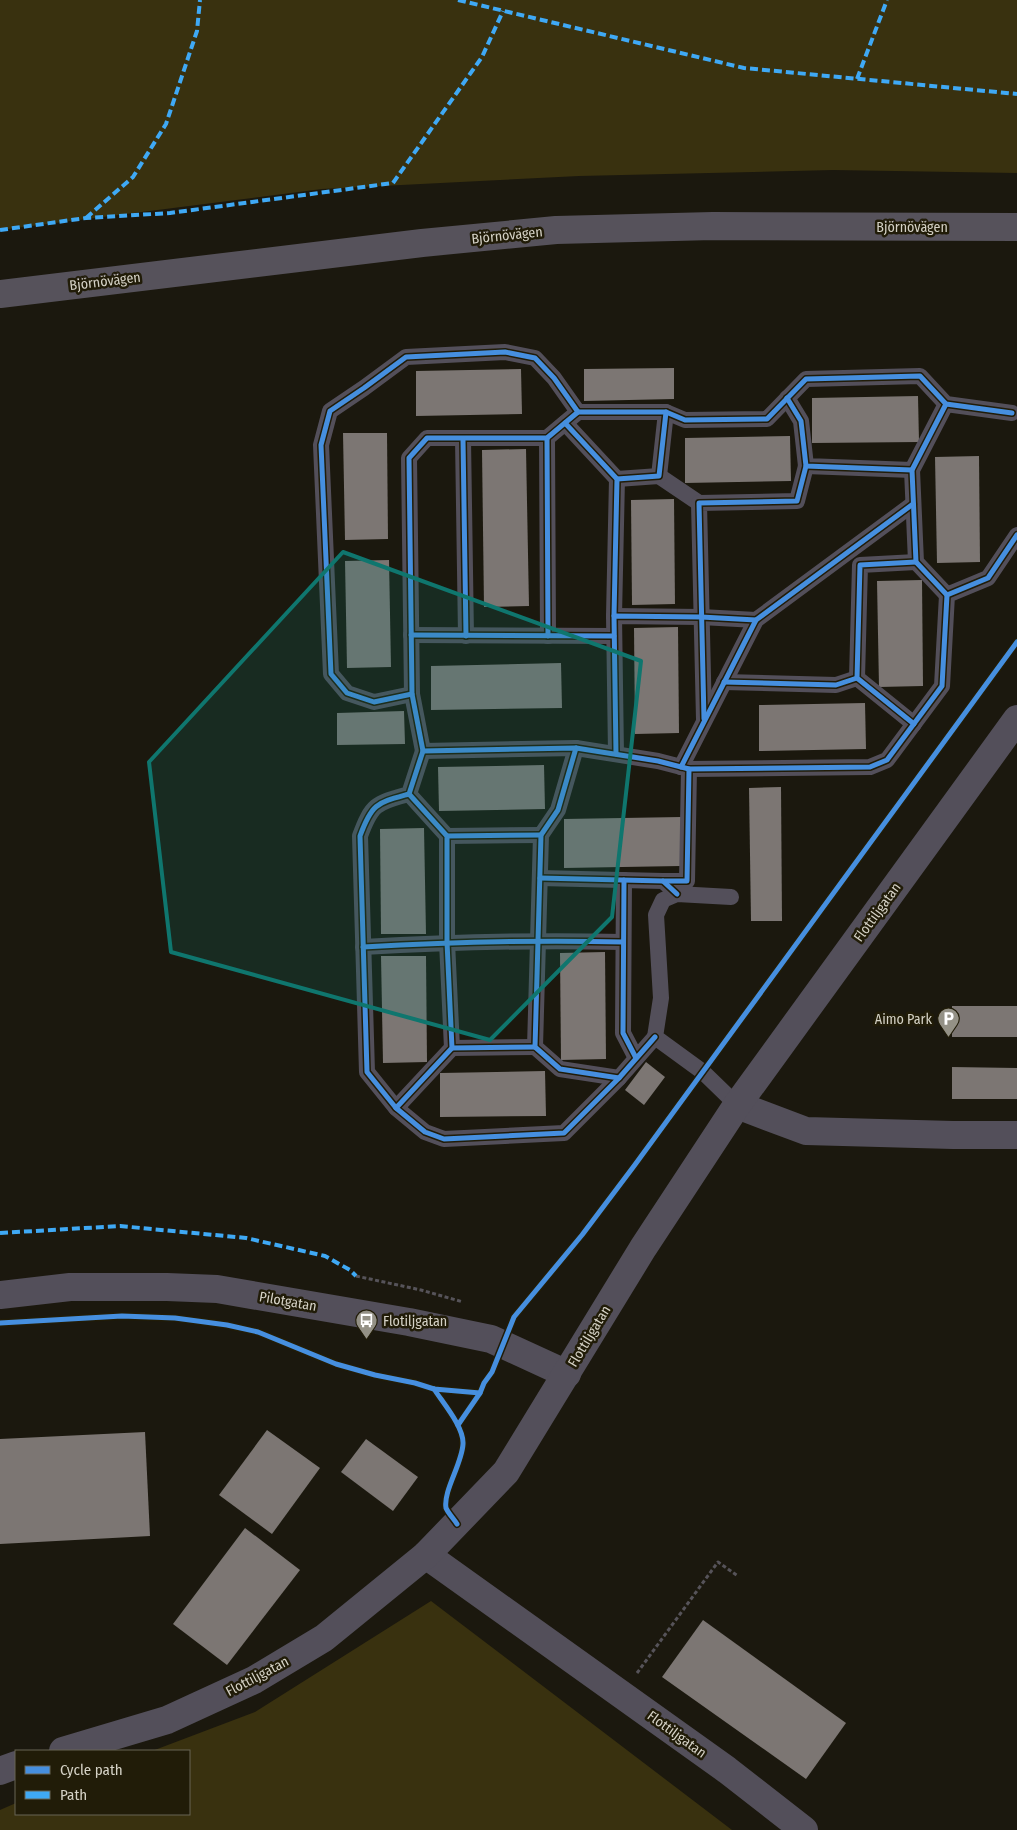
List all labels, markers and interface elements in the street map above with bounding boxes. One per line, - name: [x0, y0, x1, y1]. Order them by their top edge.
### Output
- street label: Björnövägen: [876, 219, 948, 236]
- street label: Björnövägen: [471, 223, 544, 248]
- street label: Björnövägen: [69, 269, 142, 294]
- street label: Flottiljgatan: [850, 879, 905, 945]
- parking icon: Aimo Park: [936, 1007, 960, 1038]
- place label: Aimo Park: [875, 1011, 932, 1028]
- street label: Pilotgatan: [258, 1288, 318, 1315]
- street label: Flottiljgatan: [564, 1302, 614, 1370]
- bus stop icon: Flotiljgatan: [355, 1309, 379, 1340]
- place label: Flotiljgatan: [383, 1313, 447, 1330]
- street label: Flottiljgatan: [223, 1653, 292, 1700]
- street label: Flottiljgatan: [644, 1707, 710, 1762]
- legend: [15, 1750, 190, 1815]
- text: Cycle path: [60, 1761, 123, 1779]
- text: Path: [60, 1786, 87, 1804]

